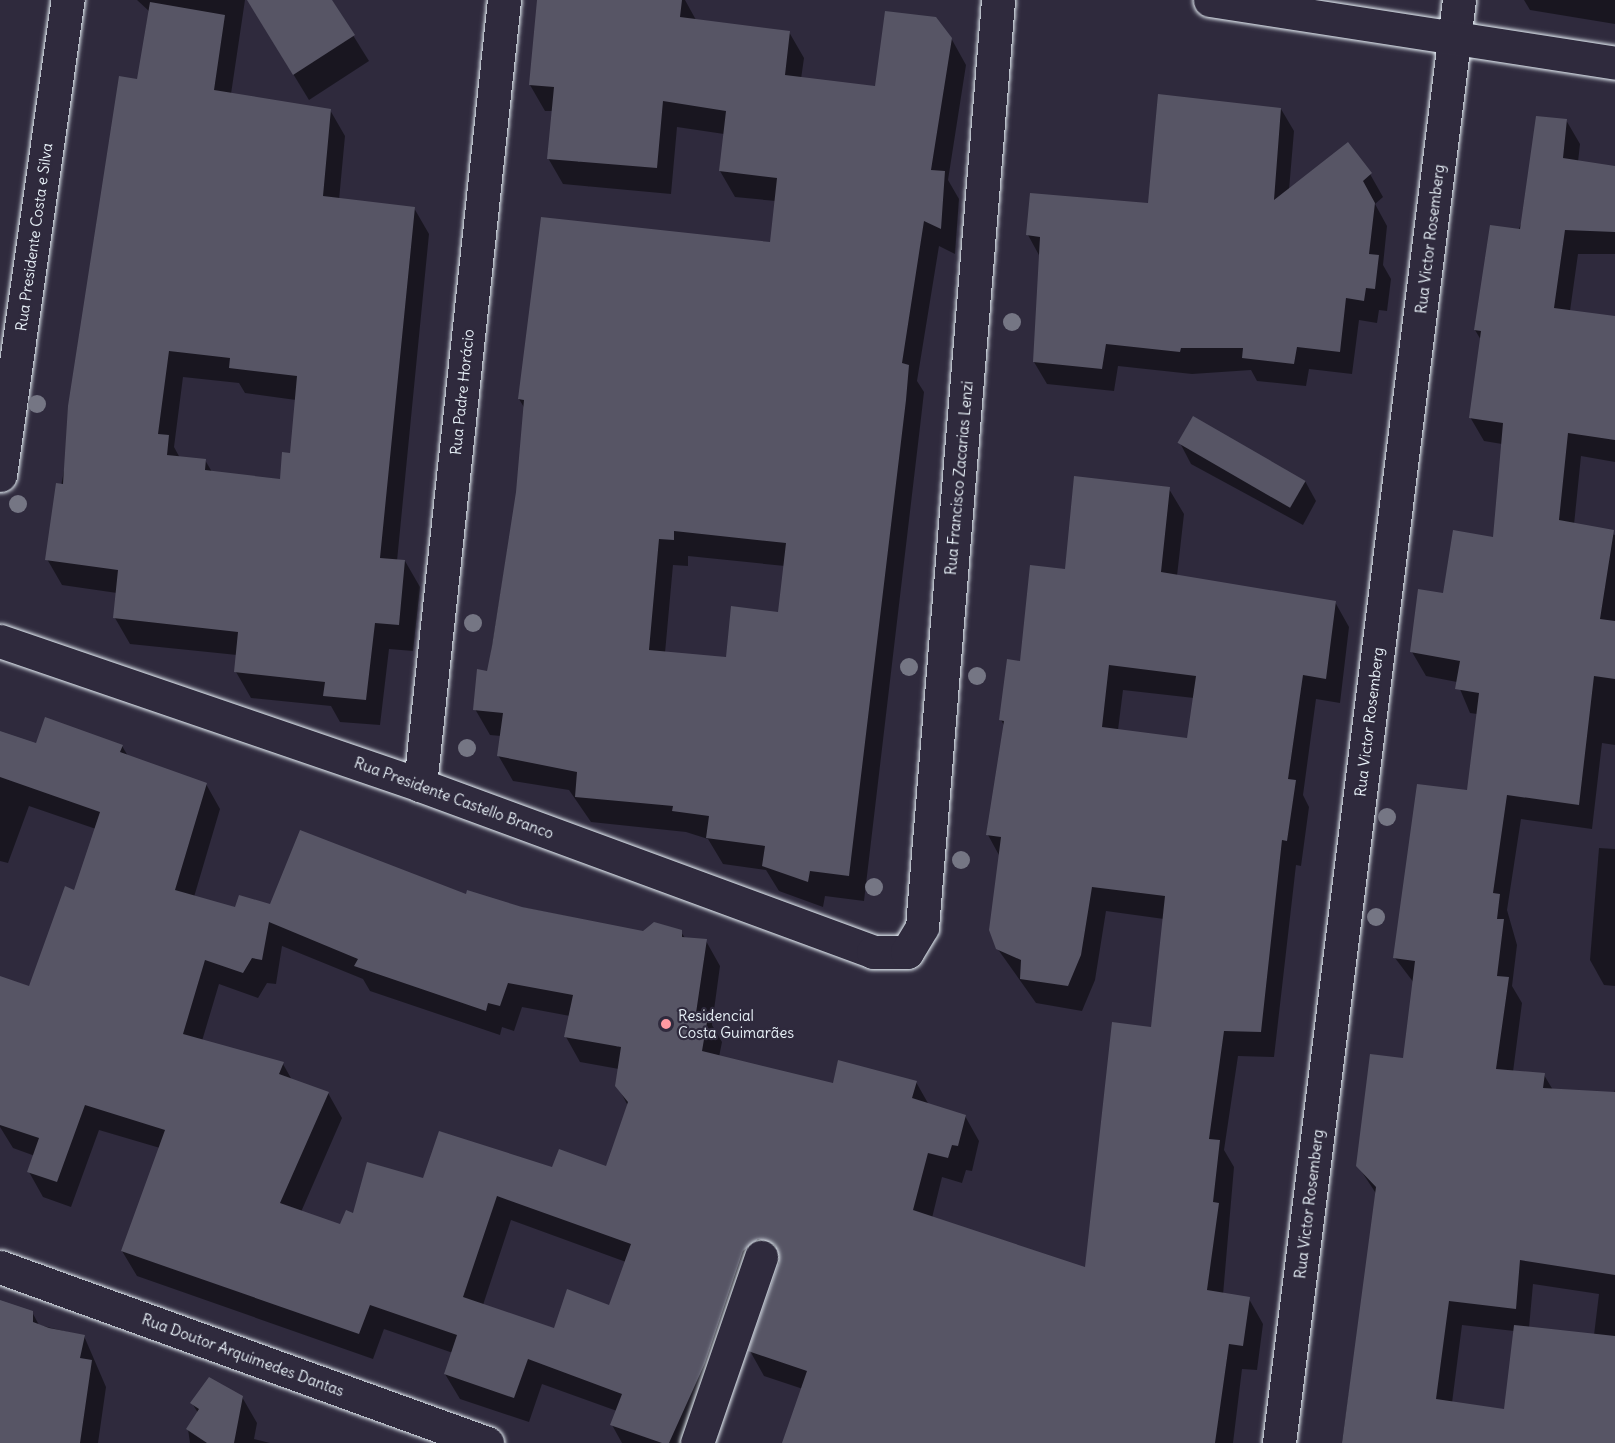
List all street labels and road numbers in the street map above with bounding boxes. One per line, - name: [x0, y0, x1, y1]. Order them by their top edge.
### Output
- street label: Rua Presidente Costa e Silva: [12, 142, 56, 332]
- street label: Rua Victor Rosemberg: [1412, 163, 1448, 315]
- street label: Rua Padre Horácio: [446, 328, 478, 456]
- street label: Rua Francisco Zacarias Lenzi: [942, 380, 976, 576]
- street label: Rua Victor Rosemberg: [1351, 646, 1387, 798]
- street label: Rua Presidente Castello Branco: [352, 753, 556, 843]
- street label: Rua Victor Rosemberg: [1291, 1128, 1327, 1280]
- street label: Rua Doutor Arquimedes Dantas: [139, 1310, 347, 1400]

